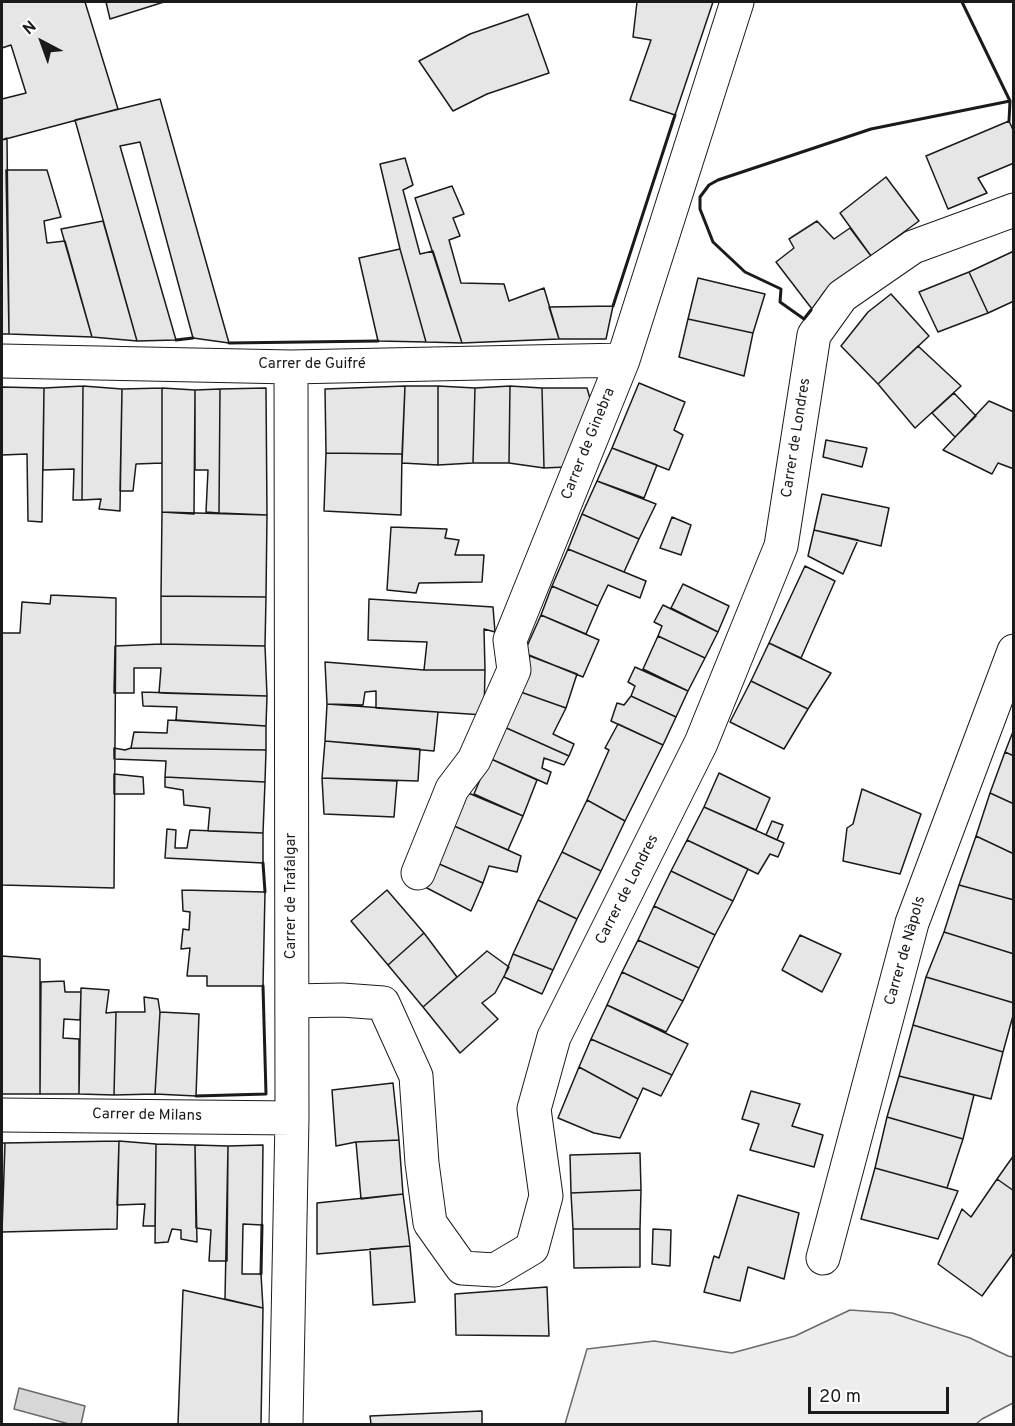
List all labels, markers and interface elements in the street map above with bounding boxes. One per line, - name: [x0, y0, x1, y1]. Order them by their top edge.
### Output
- north arrow: [12, 12, 72, 72]
- text: N: [19, 17, 41, 40]
- street label: Carrer de Guifré: [258, 356, 366, 374]
- street label: Carrer de Londres: [779, 377, 815, 499]
- street label: Carrer de Ginebra: [558, 385, 620, 503]
- street label: Carrer de Londres: [593, 832, 663, 948]
- street label: Carrer de Trafalgar: [283, 833, 301, 959]
- street label: Carrer de Nàpols: [882, 894, 930, 1008]
- street label: Carrer de Milans: [92, 1106, 202, 1126]
- scale bar: [811, 1375, 952, 1413]
- text: 20 m: [819, 1386, 861, 1409]

